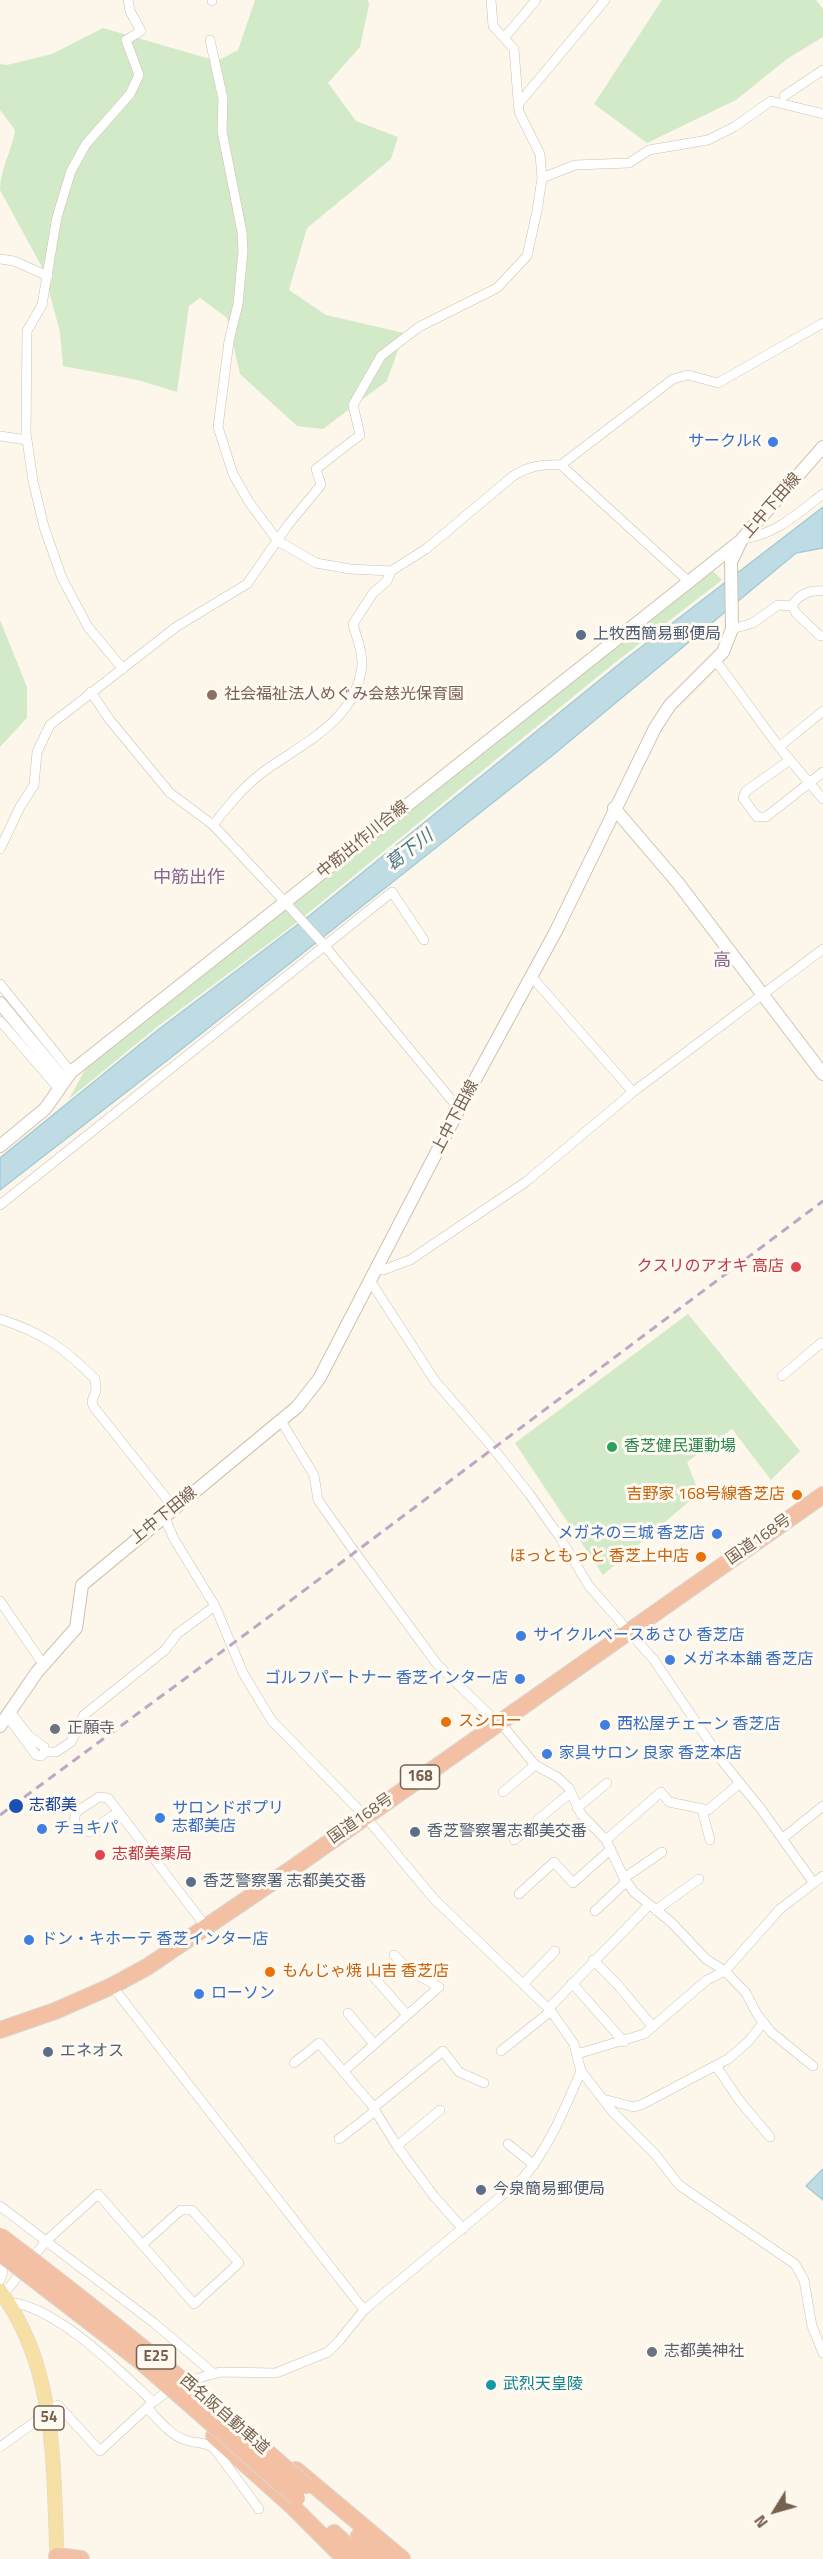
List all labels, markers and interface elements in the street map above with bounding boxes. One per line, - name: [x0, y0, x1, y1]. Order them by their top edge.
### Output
- place label: サークルK: [688, 432, 761, 452]
- marker: サークルK: [766, 435, 780, 449]
- street label: 上中下田線: [739, 470, 805, 542]
- place label: 上牧西簡易郵便局: [593, 625, 721, 645]
- marker: 上牧西簡易郵便局: [574, 628, 588, 642]
- place label: 社会福祉法人めぐみ会慈光保育園: [224, 685, 464, 705]
- marker: 社会福祉法人めぐみ会慈光保育園: [205, 688, 219, 702]
- street label: 中筋出作川合線: [313, 797, 413, 883]
- water label: 葛下川: [382, 826, 438, 876]
- district label: 中筋出作: [153, 868, 225, 890]
- district label: 高: [713, 951, 731, 973]
- street label: 上中下田線: [429, 1077, 483, 1157]
- place label: クスリのアオキ 高店: [636, 1257, 784, 1277]
- marker: クスリのアオキ 高店: [789, 1260, 803, 1274]
- place label: 香芝健民運動場: [624, 1437, 736, 1457]
- marker: 香芝健民運動場: [605, 1440, 619, 1454]
- street label: 上中下田線: [127, 1483, 201, 1549]
- place label: 吉野家 168号線香芝店: [627, 1485, 785, 1505]
- marker: 吉野家 168号線香芝店: [790, 1488, 804, 1502]
- street label: 国道168号: [723, 1511, 795, 1569]
- place label: メガネの三城 香芝店: [557, 1524, 705, 1544]
- marker: メガネの三城 香芝店: [710, 1527, 724, 1541]
- place label: ほっともっと 香芝上中店: [509, 1547, 689, 1567]
- marker: ほっともっと 香芝上中店: [694, 1550, 708, 1564]
- place label: サイクルベースあさひ 香芝店: [533, 1626, 745, 1646]
- marker: サイクルベースあさひ 香芝店: [514, 1629, 528, 1643]
- place label: メガネ本舗 香芝店: [682, 1650, 814, 1670]
- marker: メガネ本舗 香芝店: [663, 1653, 677, 1667]
- place label: ゴルフパートナー 香芝インター店: [264, 1669, 508, 1689]
- marker: ゴルフパートナー 香芝インター店: [513, 1672, 527, 1686]
- place label: スシロー: [458, 1712, 522, 1732]
- marker: スシロー: [439, 1715, 453, 1729]
- place label: 西松屋チェーン 香芝店: [617, 1715, 781, 1735]
- marker: 西松屋チェーン 香芝店: [598, 1718, 612, 1732]
- place label: 正願寺: [67, 1719, 115, 1739]
- marker: 正願寺: [48, 1722, 62, 1736]
- place label: 家具サロン 良家 香芝本店: [559, 1744, 742, 1764]
- marker: 家具サロン 良家 香芝本店: [540, 1747, 554, 1761]
- road number: 168: [400, 1765, 440, 1789]
- street label: 国道168号: [325, 1790, 397, 1848]
- place label: 志都美: [29, 1796, 77, 1816]
- marker: 志都美: [7, 1797, 25, 1815]
- place label: サロンドポプリ 志都美店: [172, 1799, 284, 1837]
- marker: サロンドポプリ 志都美店: [153, 1811, 167, 1825]
- place label: チョキパ: [54, 1819, 118, 1839]
- marker: チョキパ: [35, 1822, 49, 1836]
- place label: 香芝警察署志都美交番: [427, 1822, 587, 1842]
- marker: 香芝警察署志都美交番: [408, 1825, 422, 1839]
- place label: 志都美薬局: [112, 1845, 192, 1865]
- marker: 志都美薬局: [93, 1848, 107, 1862]
- place label: 香芝警察署 志都美交番: [203, 1872, 367, 1892]
- marker: 香芝警察署 志都美交番: [184, 1875, 198, 1889]
- place label: ドン・キホーテ 香芝インター店: [41, 1930, 269, 1950]
- marker: ドン・キホーテ 香芝インター店: [22, 1933, 36, 1947]
- place label: もんじゃ焼 山吉 香芝店: [282, 1962, 449, 1982]
- marker: もんじゃ焼 山吉 香芝店: [263, 1965, 277, 1979]
- place label: ローソン: [211, 1984, 275, 2004]
- marker: ローソン: [192, 1987, 206, 2001]
- place label: エネオス: [60, 2042, 124, 2062]
- marker: エネオス: [41, 2045, 55, 2059]
- place label: 今泉簡易郵便局: [493, 2180, 605, 2200]
- marker: 今泉簡易郵便局: [474, 2183, 488, 2197]
- place label: 志都美神社: [664, 2342, 744, 2362]
- road number: E25: [136, 2345, 176, 2369]
- marker: 志都美神社: [645, 2345, 659, 2359]
- street label: 西名阪自動車道: [175, 2371, 273, 2459]
- place label: 武烈天皇陵: [503, 2375, 583, 2395]
- marker: 武烈天皇陵: [484, 2378, 498, 2392]
- road number: 54: [34, 2406, 64, 2430]
- north arrow: [745, 2481, 805, 2541]
- text: N: [748, 2510, 774, 2533]

